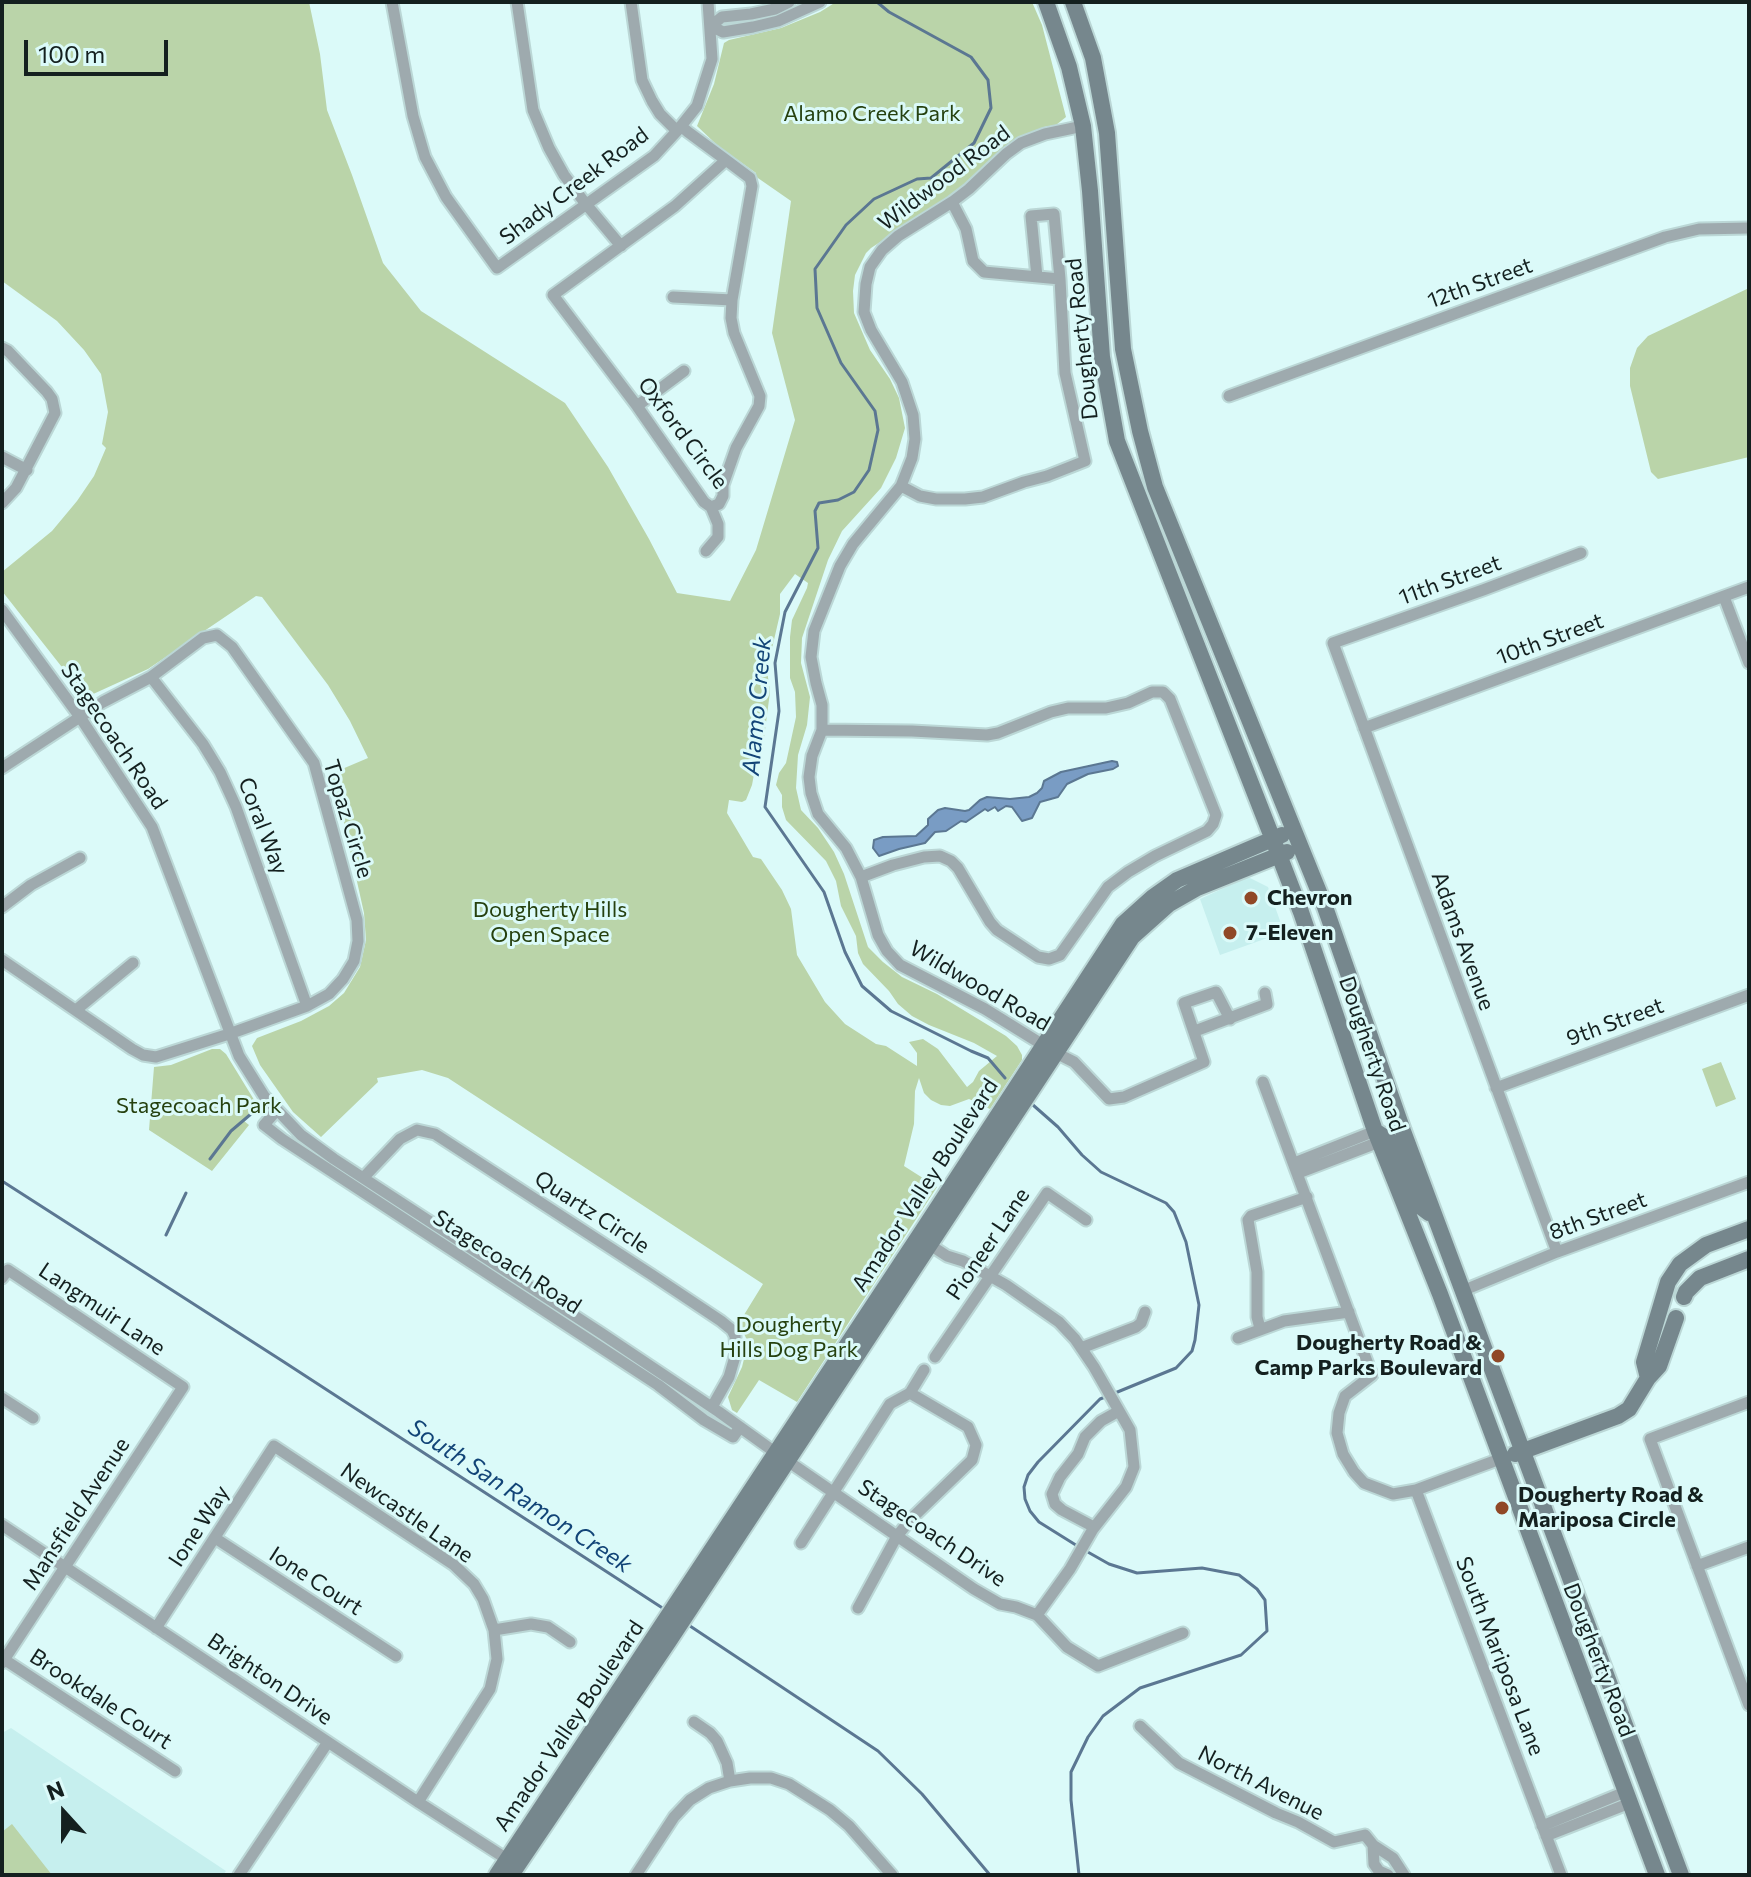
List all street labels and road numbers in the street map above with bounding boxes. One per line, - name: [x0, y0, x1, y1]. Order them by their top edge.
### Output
- street label: Wildwood Road: [873, 120, 1015, 236]
- street label: Shady Creek Road: [494, 121, 654, 251]
- street label: 12th Street: [1424, 252, 1536, 314]
- street label: Dougherty Road: [1060, 257, 1104, 421]
- street label: Oxford Circle: [632, 372, 734, 494]
- street label: 11th Street: [1395, 549, 1505, 611]
- street label: 10th Street: [1493, 607, 1607, 671]
- street label: Stagecoach Road: [55, 658, 173, 814]
- street label: Topaz Circle: [317, 757, 379, 881]
- street label: Coral Way: [232, 774, 294, 878]
- street label: Adams Avenue: [1426, 868, 1500, 1014]
- street label: Wildwood Road: [905, 935, 1055, 1037]
- street label: Dougherty Road: [1333, 973, 1411, 1135]
- street label: 9th Street: [1563, 992, 1667, 1052]
- street label: Amador Valley Boulevard: [846, 1074, 1004, 1296]
- street label: Quartz Circle: [529, 1165, 655, 1259]
- street label: Pioneer Lane: [941, 1183, 1035, 1305]
- street label: 8th Street: [1546, 1186, 1650, 1246]
- street label: Stagecoach Road: [428, 1204, 586, 1320]
- street label: Langmuir Lane: [34, 1257, 170, 1361]
- street label: Mansfield Avenue: [17, 1433, 135, 1595]
- street label: Newcastle Lane: [335, 1457, 479, 1569]
- street label: Stagecoach Drive: [853, 1474, 1011, 1592]
- street label: Ione Way: [163, 1480, 235, 1572]
- street label: Ione Court: [264, 1541, 368, 1621]
- street label: South Mariposa Lane: [1450, 1553, 1550, 1759]
- street label: Dougherty Road: [1558, 1579, 1640, 1741]
- street label: Amador Valley Boulevard: [489, 1616, 649, 1836]
- street label: Brighton Drive: [202, 1627, 338, 1731]
- street label: Brookdale Court: [25, 1643, 177, 1755]
- street label: North Avenue: [1194, 1740, 1328, 1826]

